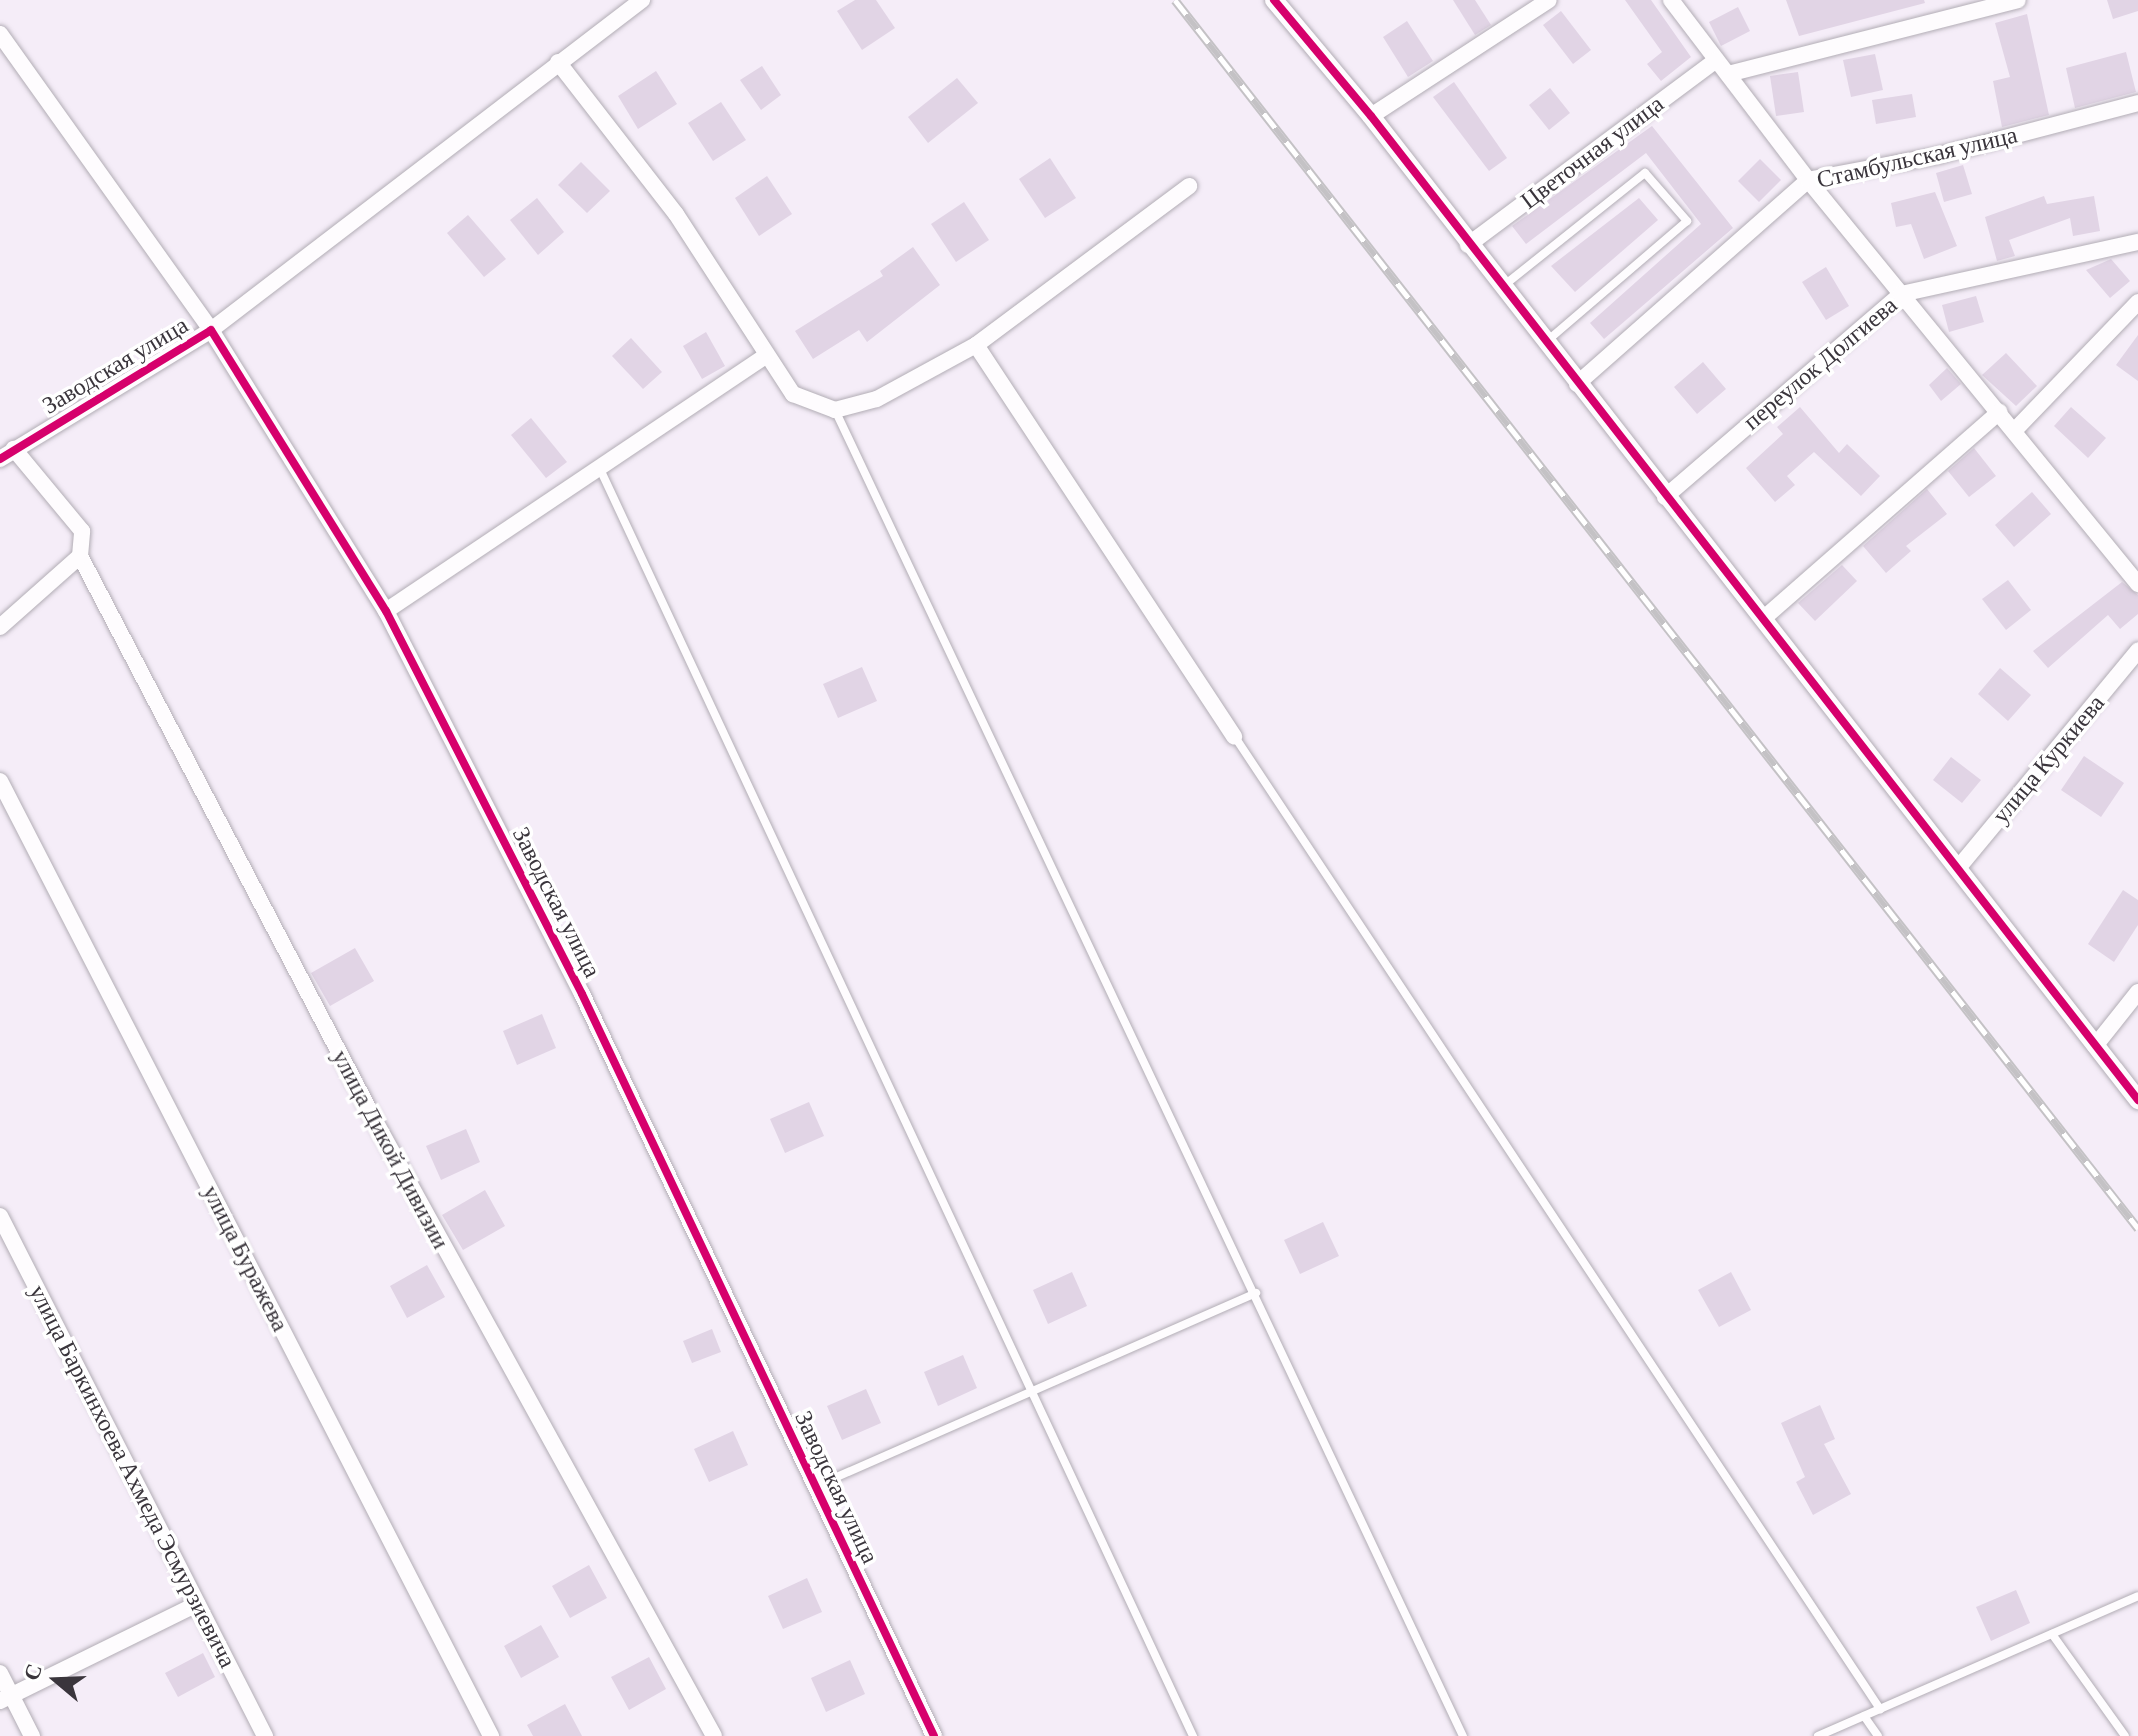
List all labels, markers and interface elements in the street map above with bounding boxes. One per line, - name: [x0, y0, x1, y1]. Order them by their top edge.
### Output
- street label: Цветочная улица: [1515, 89, 1669, 215]
- street label: Стамбульская улица: [1814, 120, 2020, 194]
- street label: переулок Долгиева: [1737, 290, 1903, 436]
- street label: Заводская улица: [37, 310, 193, 420]
- street label: улица Куркиева: [1986, 689, 2110, 829]
- street label: Заводская улица: [507, 822, 607, 982]
- street label: улица Дикой Дивизии: [326, 1045, 456, 1253]
- street label: улица Буражева: [197, 1180, 295, 1336]
- street label: улица Баркинхоева Ахмеда Эсмурзиевича: [24, 1280, 242, 1672]
- street label: Заводская улица: [789, 1406, 885, 1568]
- north arrow: [16, 1640, 96, 1720]
- text: С: [18, 1660, 47, 1684]

